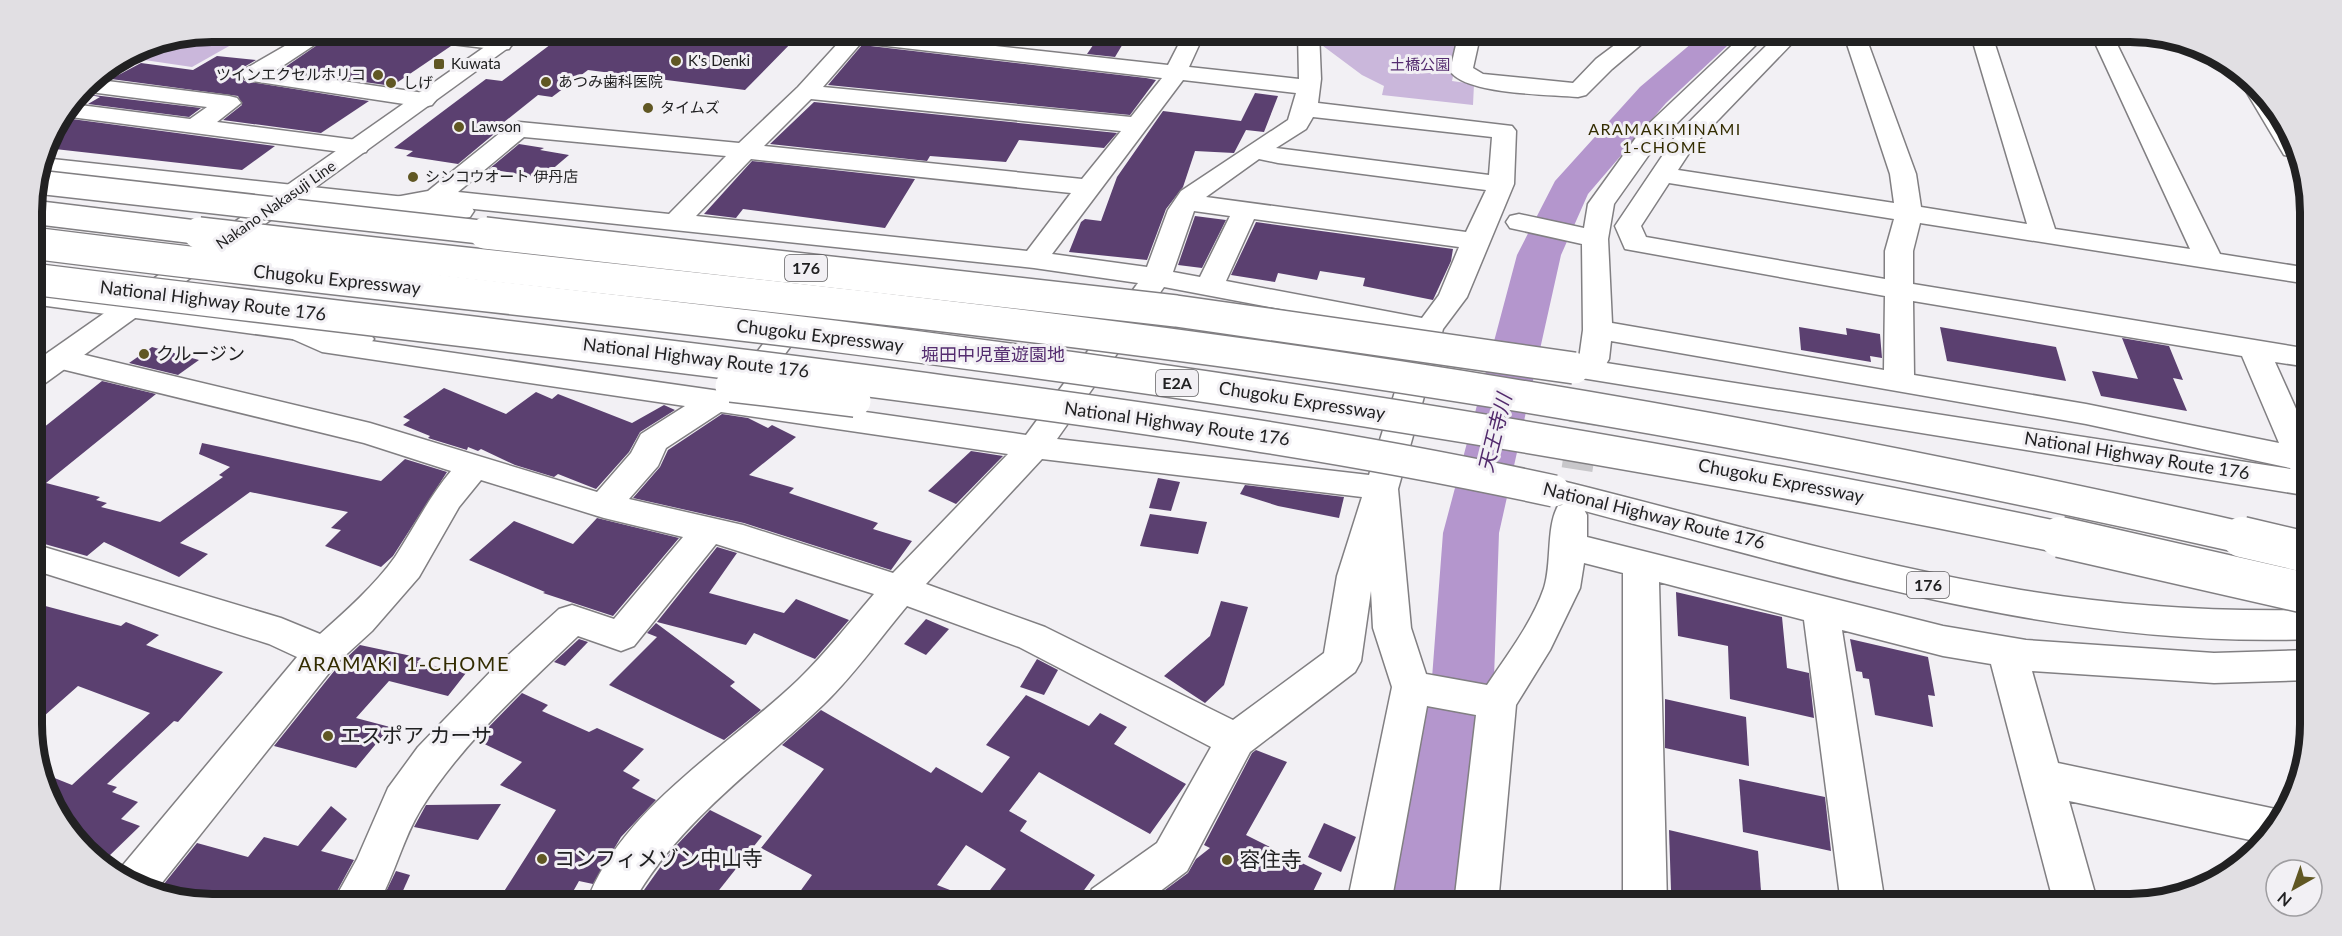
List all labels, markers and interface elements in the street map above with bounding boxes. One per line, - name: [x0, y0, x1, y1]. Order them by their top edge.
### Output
- place label: K's Denki: [688, 51, 750, 69]
- place label: Kuwata: [451, 54, 501, 72]
- marker: K's Denki: [669, 54, 683, 68]
- park label: 土橋公園: [1390, 55, 1450, 73]
- marker: Kuwata: [432, 57, 446, 71]
- place label: ツインエクセルホリコ: [216, 65, 366, 83]
- marker: ツインエクセルホリコ: [371, 68, 385, 82]
- place label: あつみ歯科医院: [558, 72, 663, 90]
- place label: しげ: [403, 73, 433, 91]
- marker: あつみ歯科医院: [539, 75, 553, 89]
- marker: しげ: [384, 76, 398, 90]
- place label: タイムズ: [660, 98, 720, 116]
- marker: タイムズ: [641, 101, 655, 115]
- place label: Lawson: [471, 117, 521, 135]
- district label: ARAMAKIMINAMI 1-CHOME: [1588, 119, 1742, 156]
- marker: Lawson: [452, 120, 466, 134]
- street label: Nakano Nakasuji Line: [212, 156, 339, 252]
- place label: シンコウオート 伊丹店: [425, 167, 578, 185]
- marker: シンコウオート 伊丹店: [406, 170, 420, 184]
- road number: 176: [785, 255, 827, 281]
- street label: Chugoku Expressway: [252, 259, 423, 299]
- street label: National Highway Route 176: [99, 275, 327, 325]
- street label: Chugoku Expressway: [735, 314, 906, 356]
- street label: National Highway Route 176: [582, 332, 810, 382]
- place label: クルージン: [156, 342, 245, 364]
- park label: 堀田中児童遊園地: [921, 343, 1065, 365]
- marker: クルージン: [137, 347, 151, 361]
- road number: E2A: [1156, 370, 1198, 396]
- street label: Chugoku Expressway: [1217, 376, 1388, 424]
- water label: 天王寺川: [1473, 389, 1516, 474]
- street label: National Highway Route 176: [1063, 396, 1291, 450]
- street label: National Highway Route 176: [2023, 426, 2251, 484]
- street label: Chugoku Expressway: [1697, 453, 1866, 507]
- street label: National Highway Route 176: [1541, 477, 1767, 553]
- road number: 176: [1907, 572, 1949, 598]
- district label: ARAMAKI 1-CHOME: [298, 651, 510, 675]
- place label: エスポア カーサ: [340, 722, 492, 747]
- marker: エスポア カーサ: [321, 729, 335, 743]
- place label: コンフィメゾン中山寺: [554, 845, 763, 870]
- place label: 容住寺: [1239, 846, 1302, 871]
- marker: コンフィメゾン中山寺: [535, 852, 549, 866]
- marker: 容住寺: [1220, 853, 1234, 867]
- north arrow: [2264, 858, 2324, 918]
- text: N: [2273, 889, 2295, 911]

